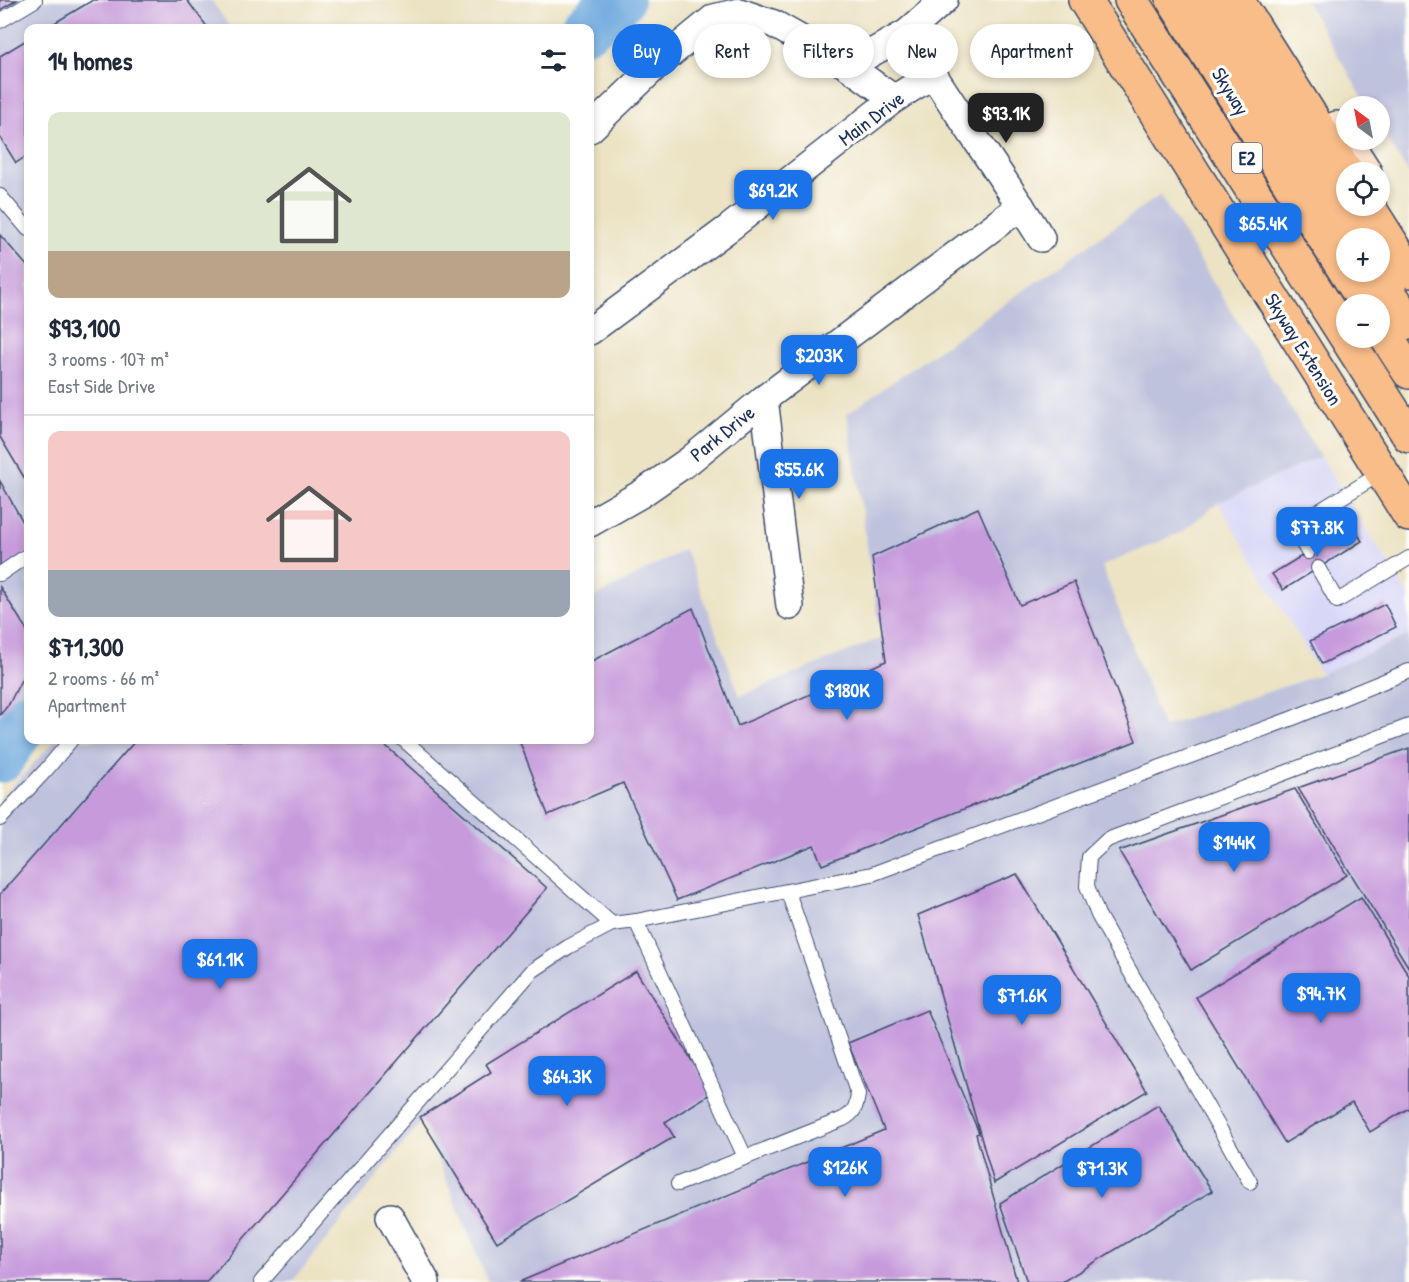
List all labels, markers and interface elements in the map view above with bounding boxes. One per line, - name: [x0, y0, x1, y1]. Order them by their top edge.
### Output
- chip: Buy: [612, 24, 682, 78]
- chip: Rent: [694, 24, 771, 78]
- chip: Filters: [783, 24, 874, 78]
- chip: New: [886, 24, 958, 78]
- chip: Apartment: [970, 24, 1094, 78]
- text: 14 homes: [48, 43, 133, 78]
- icon: filters: [537, 44, 570, 77]
- street label: Skyway: [1206, 62, 1256, 120]
- street label: Main Drive: [833, 84, 909, 152]
- pin: $93.1K: [957, 93, 1055, 144]
- north arrow: [1336, 96, 1390, 150]
- map controls: [1336, 96, 1390, 348]
- text: $93.1K: [982, 99, 1030, 126]
- road number: E2: [1232, 143, 1262, 173]
- icon: home: [255, 151, 363, 259]
- button: locate: [1336, 162, 1390, 216]
- pin: $69.2K: [724, 170, 822, 221]
- text: $69.2K: [748, 176, 798, 203]
- pin: $65.4K: [1214, 203, 1312, 254]
- text: $65.4K: [1239, 209, 1287, 236]
- button: +: [1336, 228, 1390, 282]
- street label: Skyway Extension: [1259, 288, 1349, 410]
- button: −: [1336, 294, 1390, 348]
- text: $93,100: [48, 310, 120, 345]
- pin: $203K: [777, 335, 861, 386]
- text: $203K: [795, 341, 843, 368]
- text: 3 rooms · 107 m²: [48, 345, 169, 372]
- text: East Side Drive: [48, 372, 156, 399]
- street label: Park Drive: [684, 399, 760, 467]
- pin: $55.6K: [750, 449, 848, 500]
- text: $55.6K: [774, 455, 824, 482]
- icon: home: [255, 470, 363, 578]
- pin: $77.8K: [1268, 507, 1366, 558]
- text: $77.8K: [1290, 513, 1344, 540]
- text: $71,300: [48, 629, 124, 664]
- text: 2 rooms · 66 m²: [48, 664, 159, 691]
- pin: $180K: [805, 670, 889, 721]
- text: $180K: [824, 676, 870, 703]
- text: Apartment: [48, 691, 126, 718]
- pin: $144K: [1192, 822, 1276, 873]
- text: $144K: [1213, 828, 1255, 855]
- pin: $61.1K: [171, 939, 269, 990]
- text: $61.1K: [196, 945, 244, 972]
- pin: $94.7K: [1272, 973, 1370, 1024]
- pin: $71.6K: [973, 975, 1071, 1026]
- text: $94.7K: [1296, 979, 1346, 1006]
- text: $71.6K: [997, 981, 1047, 1008]
- pin: $64.3K: [518, 1056, 616, 1107]
- text: $64.3K: [542, 1062, 592, 1089]
- pin: $126K: [803, 1147, 887, 1198]
- pin: $71.3K: [1053, 1148, 1151, 1199]
- text: $126K: [822, 1153, 868, 1180]
- text: $71.3K: [1077, 1154, 1128, 1181]

